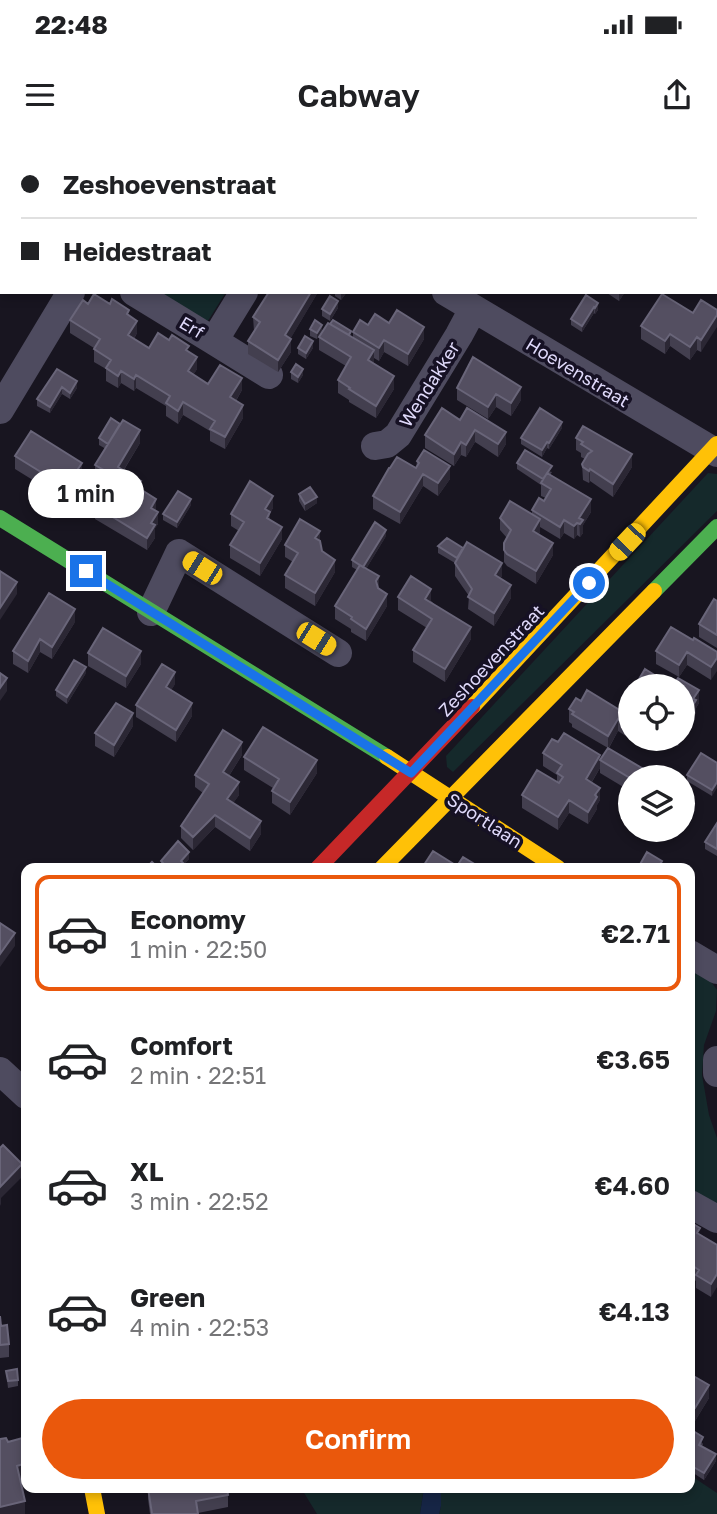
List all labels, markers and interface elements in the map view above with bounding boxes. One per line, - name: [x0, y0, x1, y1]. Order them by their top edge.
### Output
- text: 22:48: [35, 9, 108, 40]
- icon: menu: [21, 76, 59, 114]
- text: Cabway: [297, 76, 420, 114]
- icon: share: [658, 76, 696, 114]
- text: Zeshoevenstraat: [63, 169, 276, 200]
- text: Heidestraat: [63, 236, 212, 267]
- street label: Erf: [176, 311, 209, 343]
- street label: Hoevenstraat: [522, 333, 634, 411]
- street label: Wendakker: [394, 337, 464, 431]
- callout: 1 min: [28, 470, 144, 518]
- text: 1 min: [57, 479, 115, 507]
- car: [605, 519, 650, 565]
- car: [179, 548, 226, 588]
- route end: [70, 555, 102, 587]
- route start: [573, 567, 605, 599]
- street label: Zeshoevenstraat: [434, 600, 548, 720]
- car: [293, 619, 340, 659]
- map controls: [618, 674, 695, 842]
- button: locate: [618, 674, 695, 751]
- button: layers: [618, 765, 695, 842]
- street label: Sportlaan: [443, 788, 527, 852]
- icon: car: [46, 902, 109, 965]
- text: Economy: [130, 904, 246, 935]
- text: €2.71: [601, 918, 670, 949]
- text: 1 min · 22:50: [130, 935, 267, 963]
- icon: car: [46, 1028, 109, 1091]
- text: Comfort: [130, 1030, 233, 1061]
- text: €3.65: [597, 1044, 670, 1075]
- text: 2 min · 22:51: [130, 1061, 266, 1089]
- icon: car: [46, 1154, 109, 1217]
- text: XL: [130, 1156, 164, 1187]
- text: €4.60: [595, 1170, 670, 1201]
- text: 3 min · 22:52: [130, 1187, 269, 1215]
- icon: car: [46, 1280, 109, 1343]
- text: Green: [130, 1282, 205, 1313]
- text: €4.13: [599, 1296, 670, 1327]
- text: 4 min · 22:53: [130, 1313, 269, 1341]
- button: Confirm: [42, 1399, 674, 1479]

